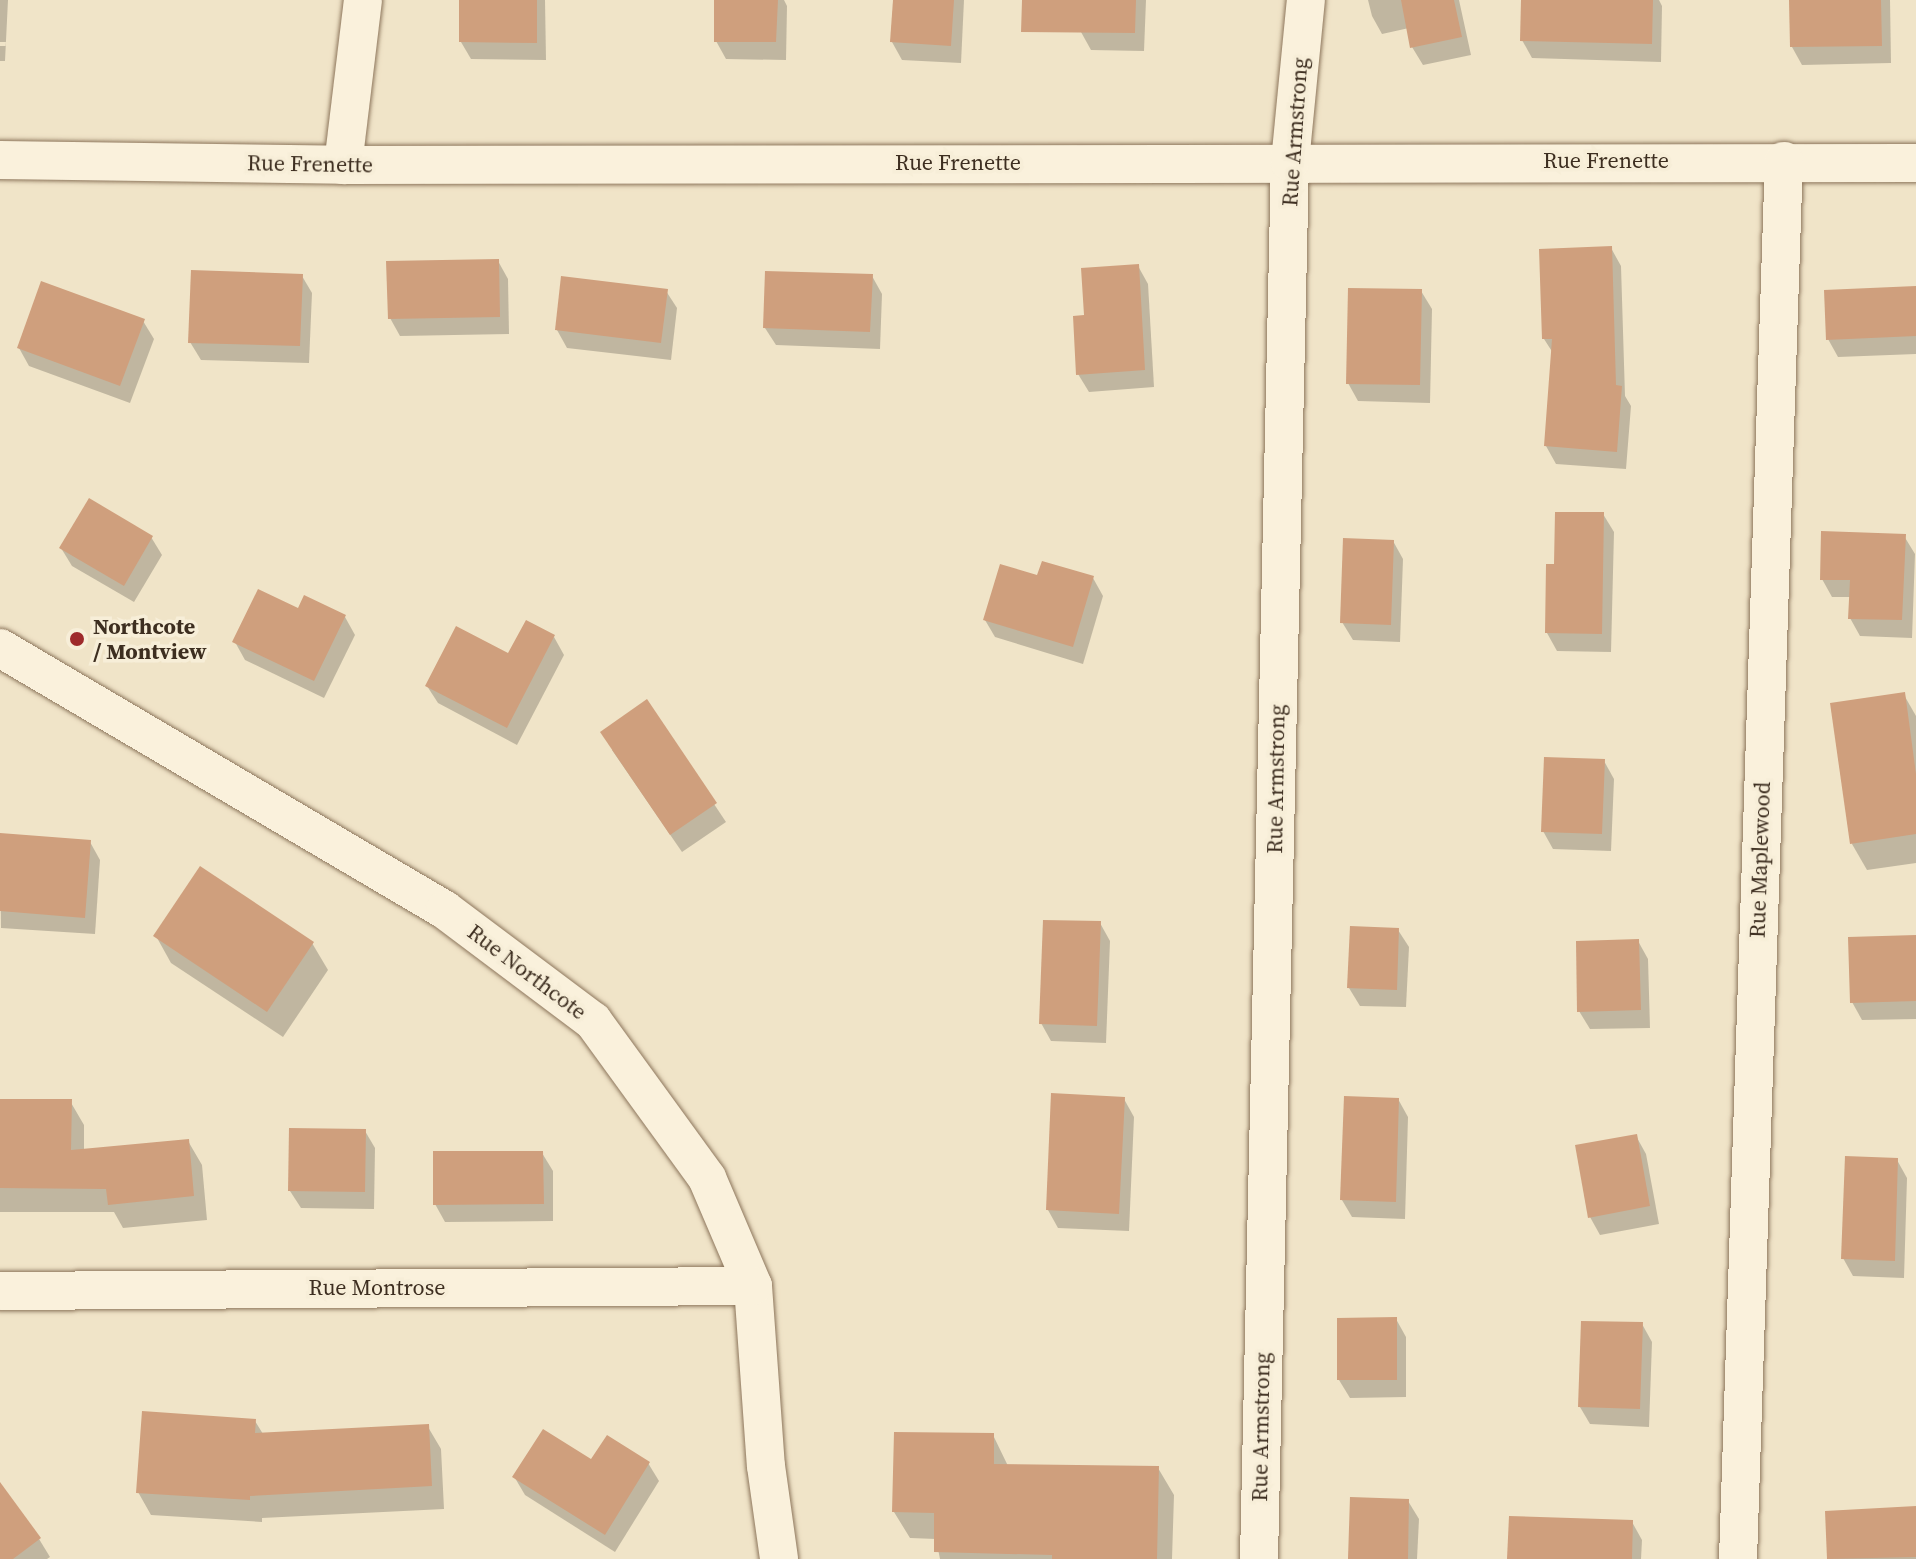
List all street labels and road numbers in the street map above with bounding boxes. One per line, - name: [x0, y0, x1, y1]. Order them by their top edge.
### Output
- street label: Rue Armstrong: [1277, 57, 1313, 207]
- street label: Rue Frenette: [1543, 148, 1669, 174]
- street label: Rue Frenette: [247, 150, 373, 178]
- street label: Rue Frenette: [895, 150, 1021, 176]
- street label: Rue Armstrong: [1261, 704, 1291, 854]
- street label: Rue Maplewood: [1744, 781, 1776, 939]
- street label: Rue Northcote: [462, 919, 592, 1025]
- street label: Rue Montrose: [309, 1275, 445, 1301]
- street label: Rue Armstrong: [1246, 1352, 1276, 1502]

